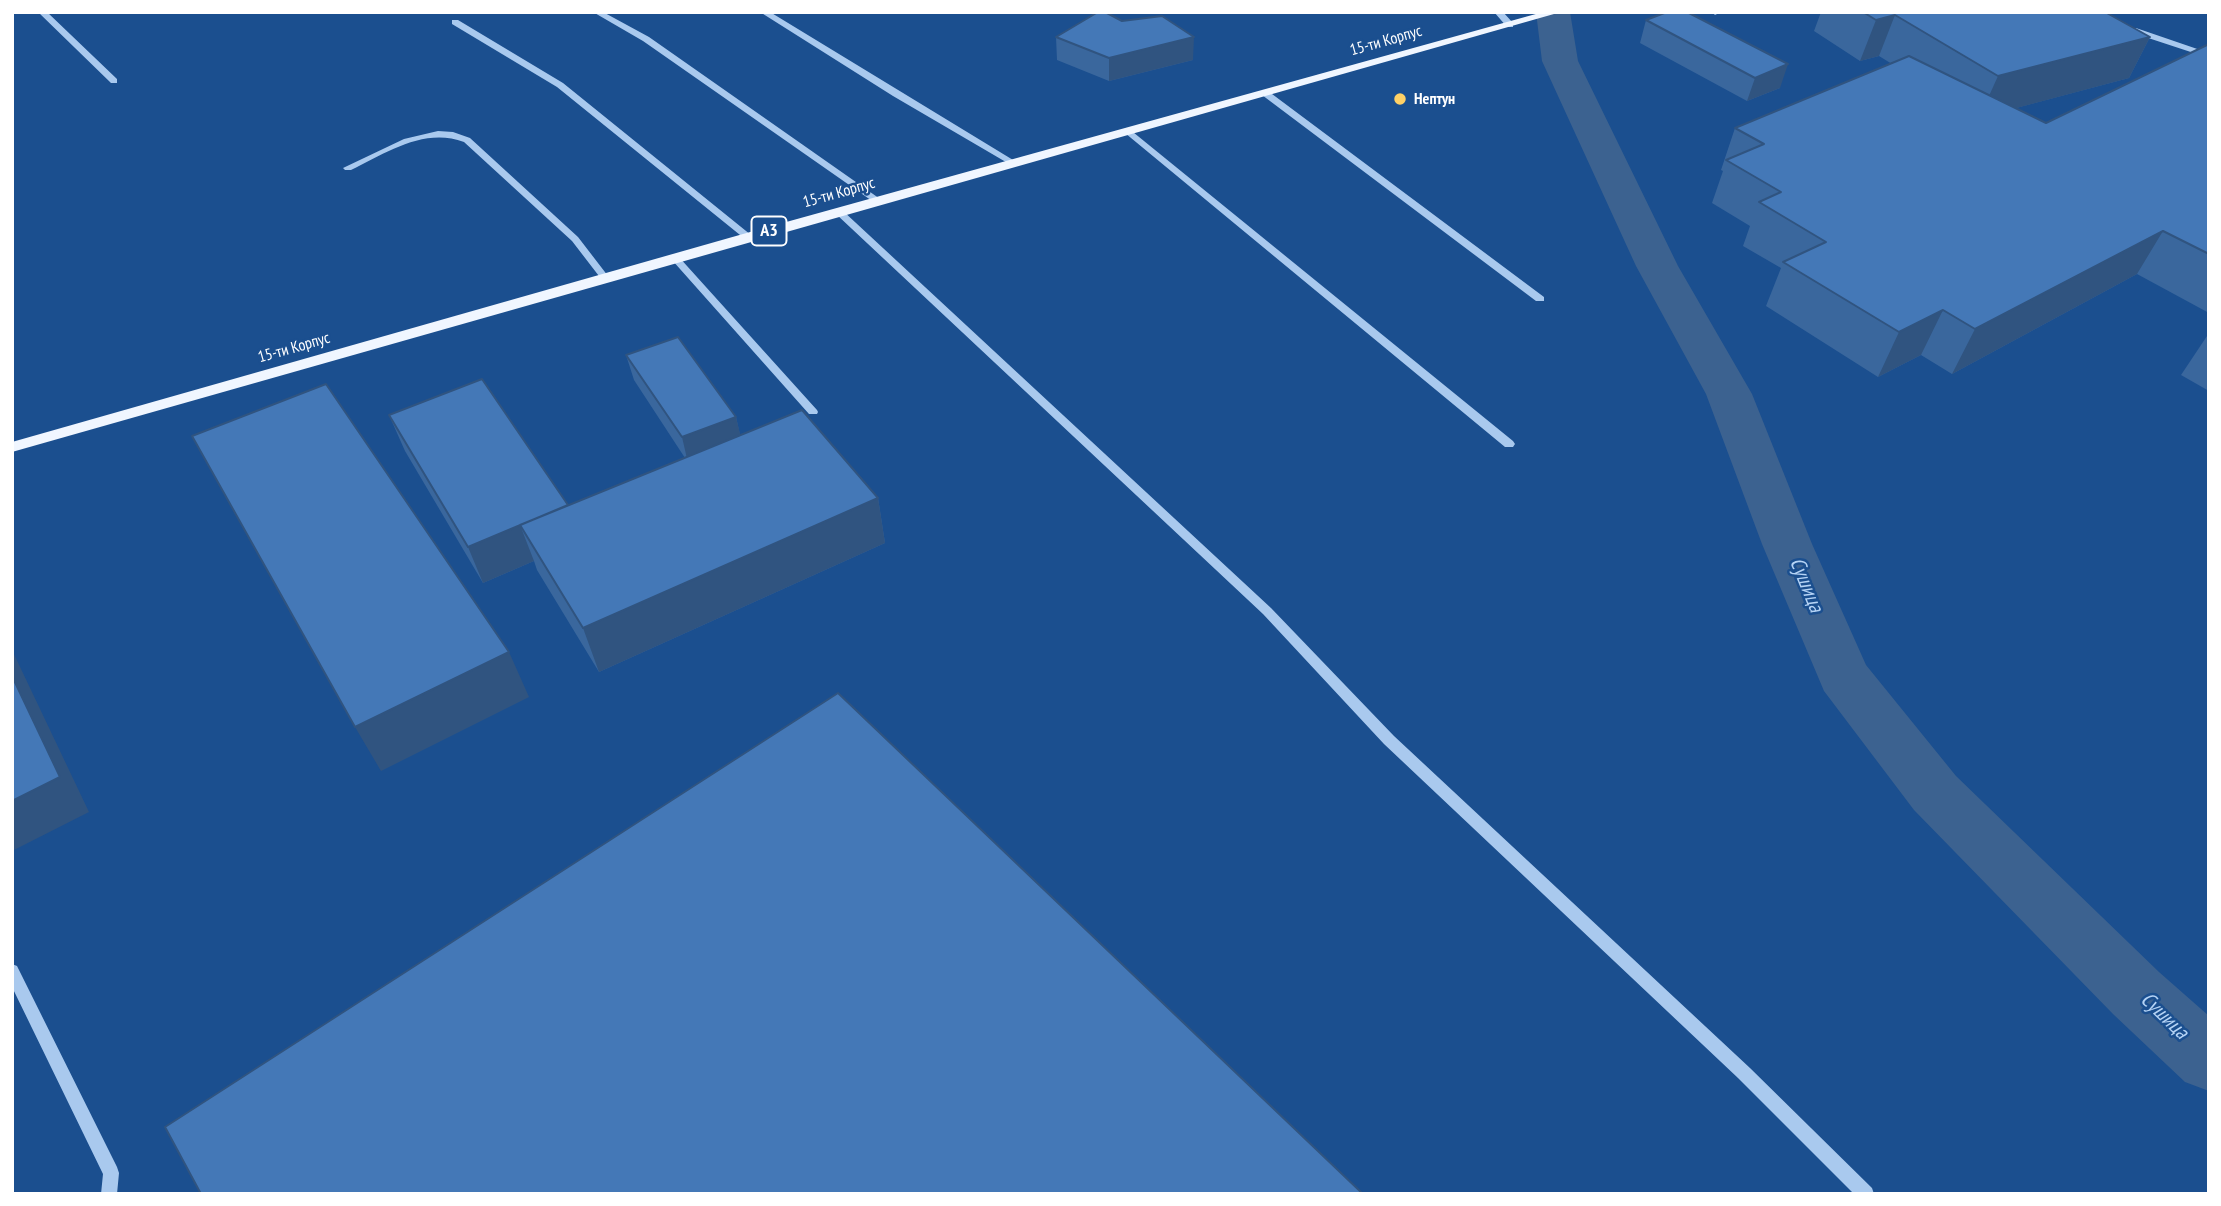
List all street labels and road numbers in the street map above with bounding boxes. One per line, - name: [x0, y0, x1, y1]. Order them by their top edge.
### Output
- street label: 15-ти Корпус: [1348, 22, 1424, 60]
- street label: 15-ти Корпус: [801, 174, 877, 212]
- road number: A3: [752, 216, 786, 246]
- street label: 15-ти Корпус: [256, 329, 332, 367]

